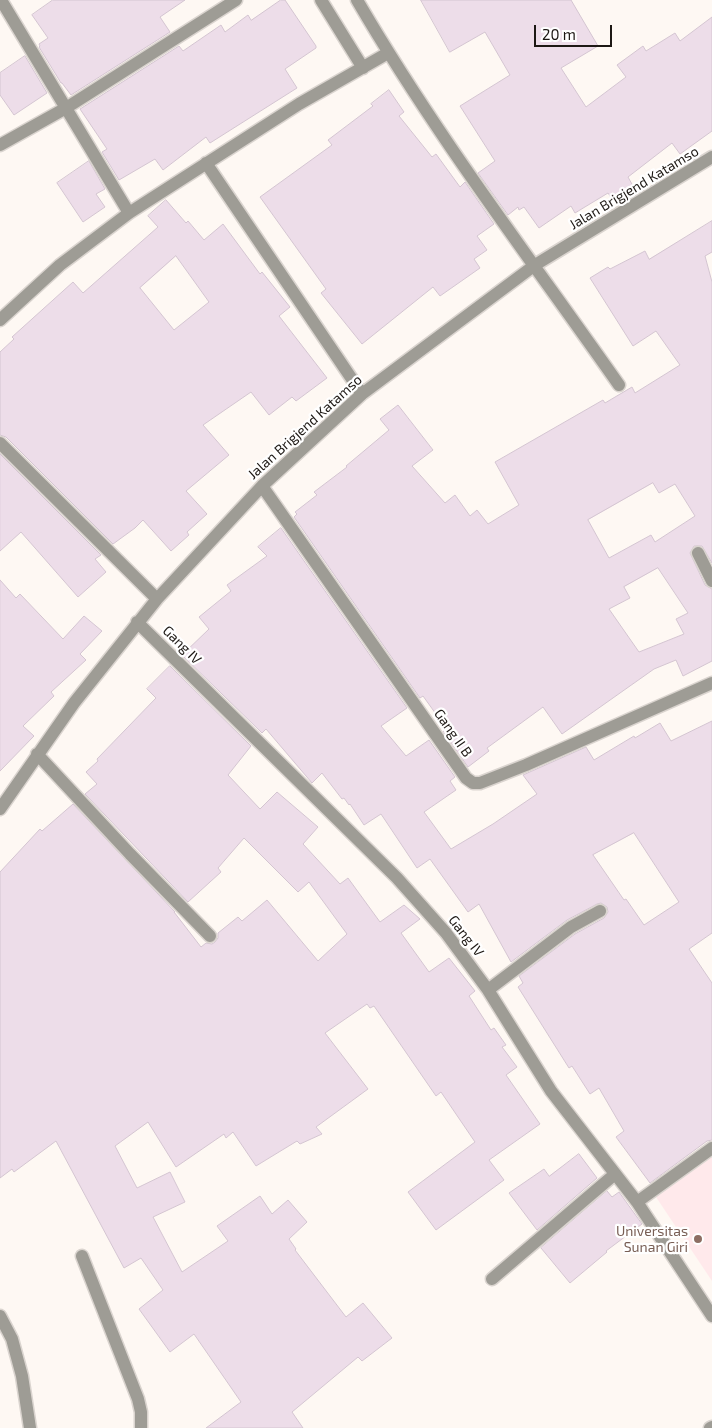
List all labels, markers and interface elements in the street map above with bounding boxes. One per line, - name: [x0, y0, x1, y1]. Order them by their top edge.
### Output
- scale bar: [537, 15, 614, 47]
- text: 20 m: [542, 25, 576, 43]
- street label: Jalan Brigjend Katamso: [566, 143, 702, 233]
- street label: Jalan Brigjend Katamso: [244, 371, 366, 483]
- street label: Gang IV: [159, 622, 205, 668]
- street label: Gang II B: [430, 706, 476, 760]
- street label: Gang IV: [445, 912, 487, 960]
- place label: Universitas Sunan Giri: [616, 1223, 688, 1256]
- marker: Universitas Sunan Giri: [692, 1233, 704, 1245]

